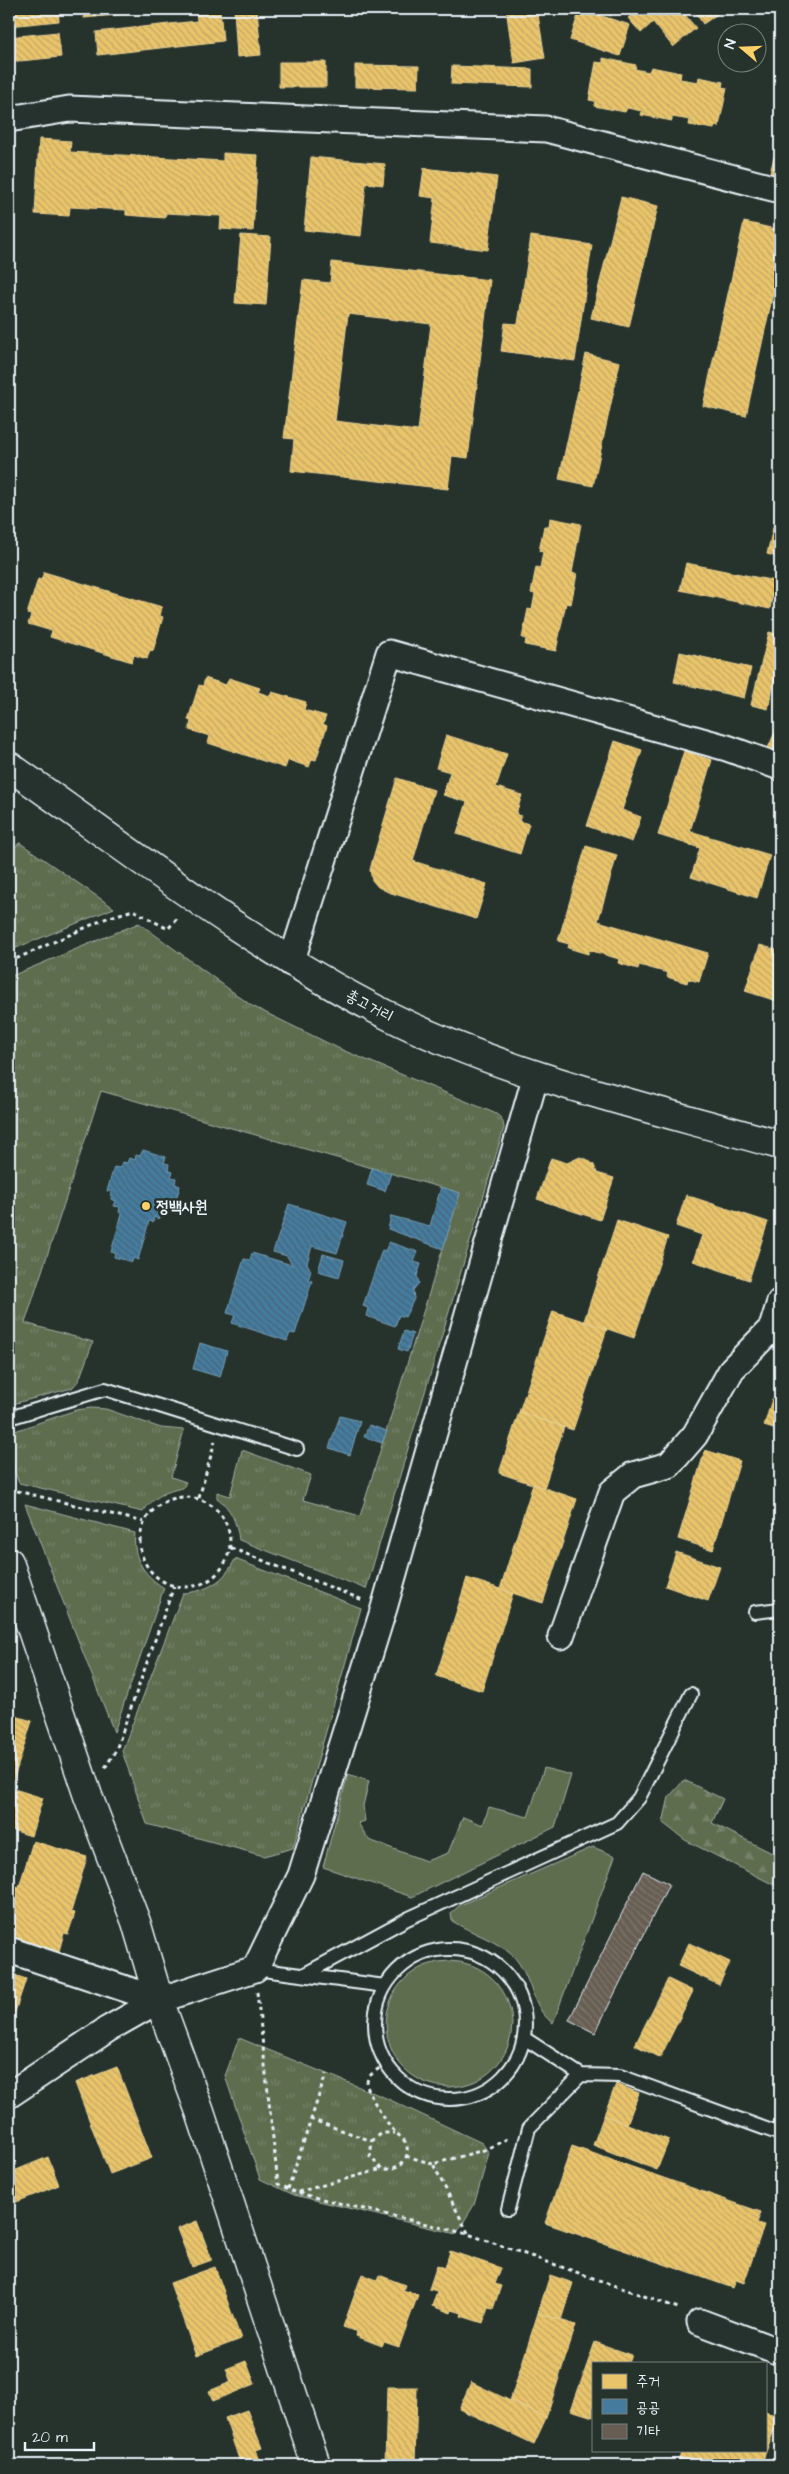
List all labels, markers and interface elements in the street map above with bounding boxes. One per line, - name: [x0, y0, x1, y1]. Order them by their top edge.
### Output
- north arrow: [716, 22, 766, 72]
- text: N: [720, 36, 742, 52]
- street label: 총고거리: [342, 984, 397, 1028]
- place label: 정백사원: [156, 1196, 208, 1218]
- marker: 정백사원: [140, 1200, 152, 1212]
- legend: [592, 2362, 766, 2452]
- text: 주거: [636, 2371, 660, 2392]
- text: 공공: [636, 2397, 660, 2418]
- scale bar: [25, 2419, 94, 2451]
- text: 기타: [636, 2421, 660, 2442]
- text: 20 m: [32, 2427, 68, 2448]

